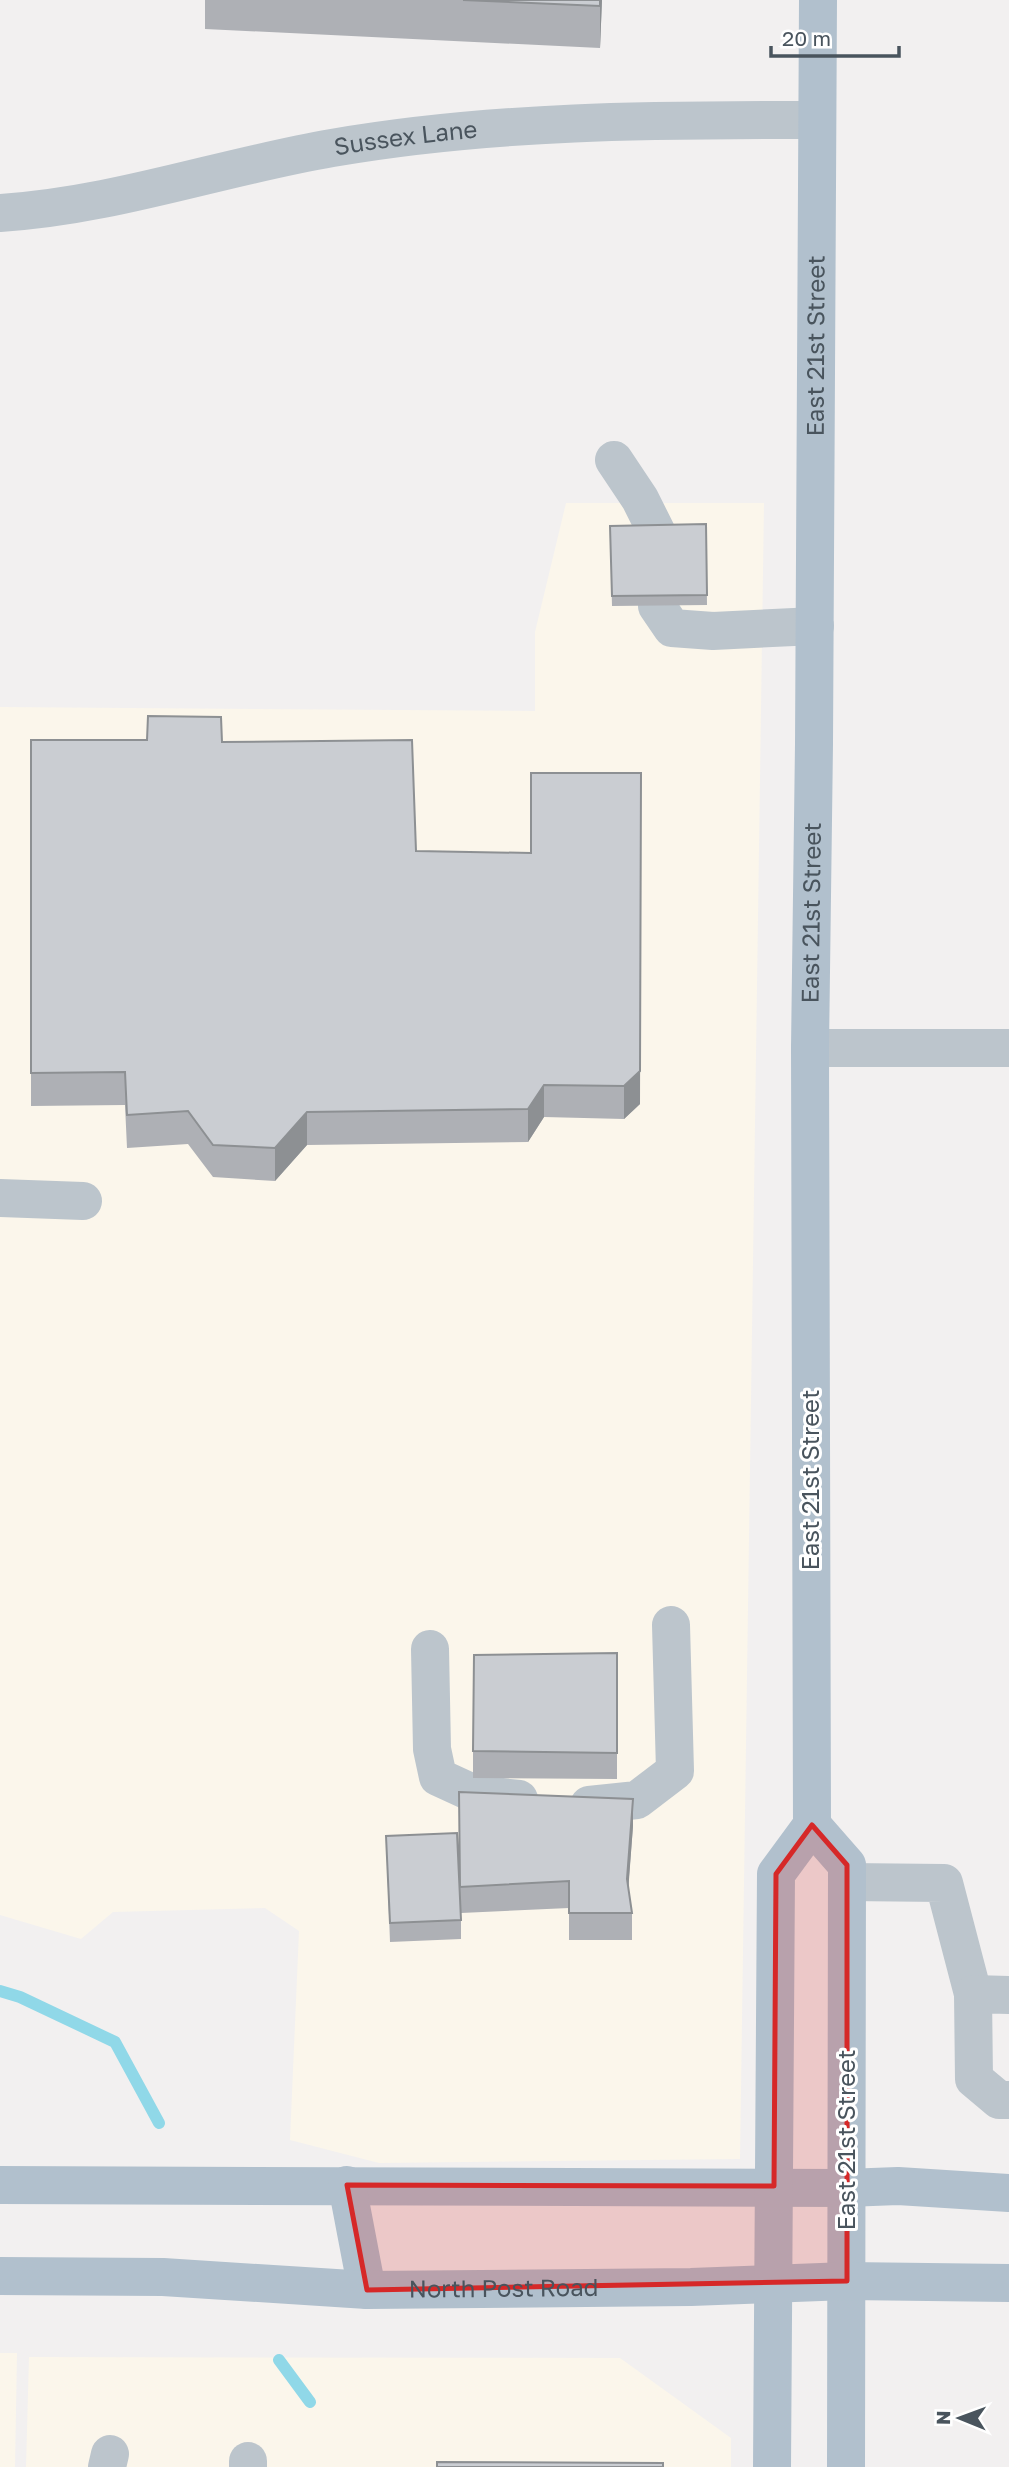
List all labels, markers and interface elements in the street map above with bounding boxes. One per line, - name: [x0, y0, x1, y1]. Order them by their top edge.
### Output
- scale bar: [771, 14, 899, 58]
- text: 20 m: [782, 25, 831, 51]
- street label: Sussex Lane: [332, 114, 478, 160]
- street label: East 21st Street: [800, 255, 830, 437]
- street label: East 21st Street: [795, 822, 826, 1004]
- street label: East 21st Street: [795, 1389, 824, 1571]
- street label: East 21st Street: [831, 2049, 860, 2231]
- street label: North Post Road: [408, 2272, 599, 2303]
- north arrow: [925, 2383, 995, 2453]
- text: N: [931, 2410, 954, 2425]

